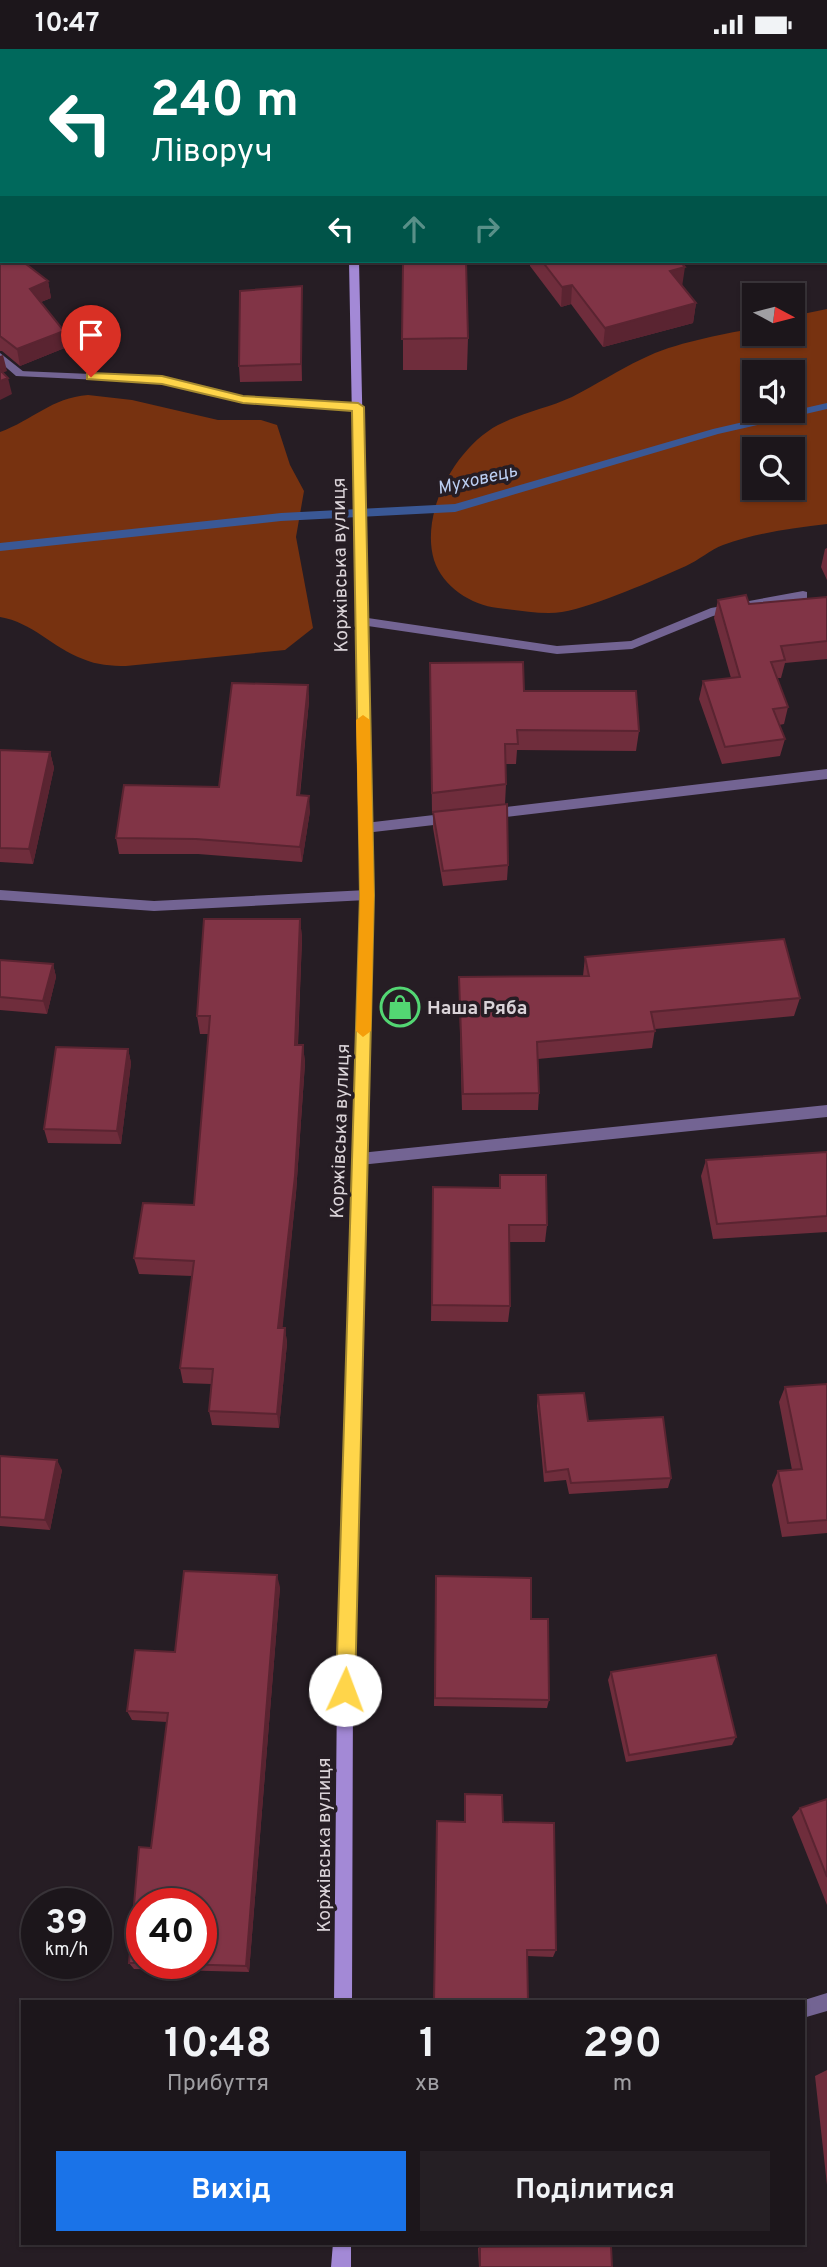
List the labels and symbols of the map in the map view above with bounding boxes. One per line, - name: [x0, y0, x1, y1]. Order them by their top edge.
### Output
- north arrow: [742, 283, 805, 347]
- pin: [61, 305, 121, 377]
- water label: Муховець: [435, 460, 520, 501]
- street label: Коржівська вулиця: [327, 477, 355, 653]
- shop icon: Наша Ряба: [379, 986, 421, 1028]
- place label: Наша Ряба: [427, 997, 527, 1021]
- street label: Коржівська вулиця: [326, 1043, 356, 1219]
- position arrow: [308, 1653, 382, 1727]
- street label: Коржівська вулиця: [313, 1757, 337, 1933]
- speed limit sign: 40: [126, 1888, 217, 1979]

